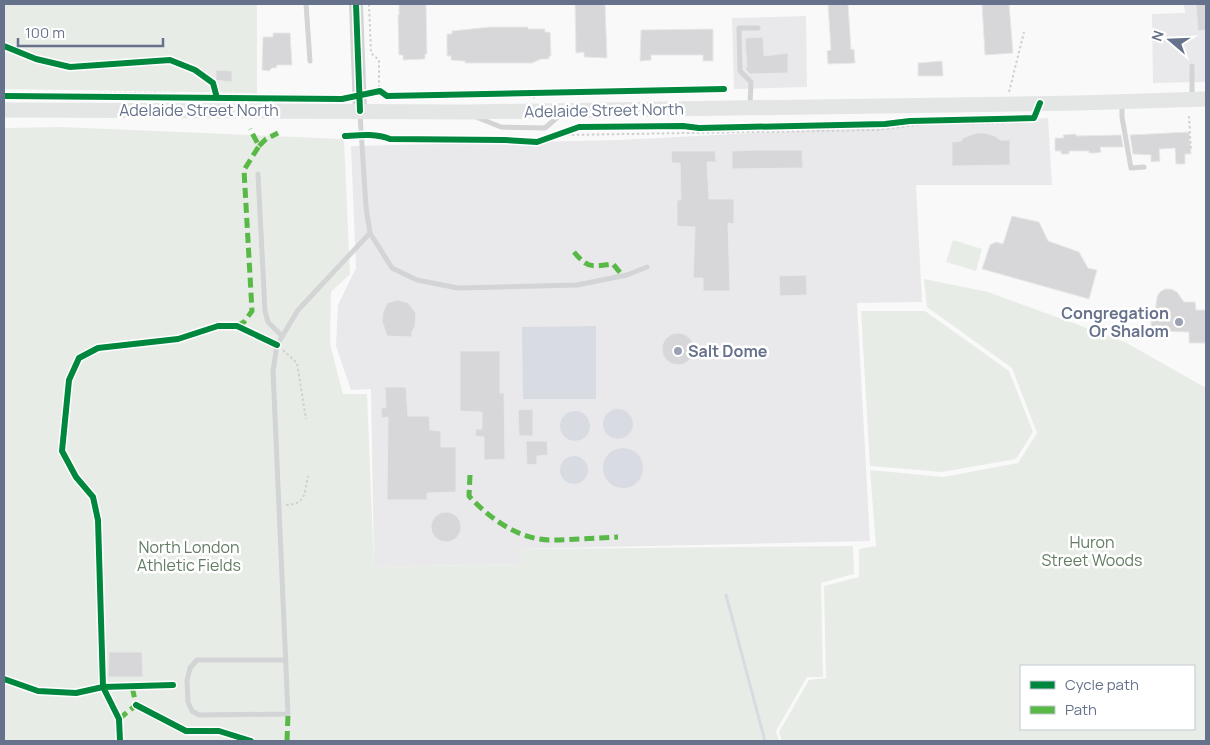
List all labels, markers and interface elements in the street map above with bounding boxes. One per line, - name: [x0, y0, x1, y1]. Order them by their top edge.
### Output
- scale bar: [18, 15, 162, 47]
- north arrow: [1145, 15, 1195, 65]
- text: 100 m: [25, 22, 65, 43]
- text: N: [1147, 28, 1168, 43]
- street label: Adelaide Street North: [524, 98, 684, 122]
- street label: Adelaide Street North: [119, 99, 279, 121]
- place label: Congregation Or Shalom: [1061, 302, 1169, 342]
- marker: Congregation Or Shalom: [1173, 316, 1185, 328]
- place label: Salt Dome: [688, 340, 768, 362]
- marker: Salt Dome: [672, 345, 684, 357]
- park label: Huron Street Woods: [1041, 531, 1143, 571]
- park label: North London Athletic Fields: [137, 536, 241, 576]
- legend: [1020, 665, 1195, 730]
- text: Cycle path: [1065, 674, 1139, 695]
- text: Path: [1065, 699, 1097, 720]

